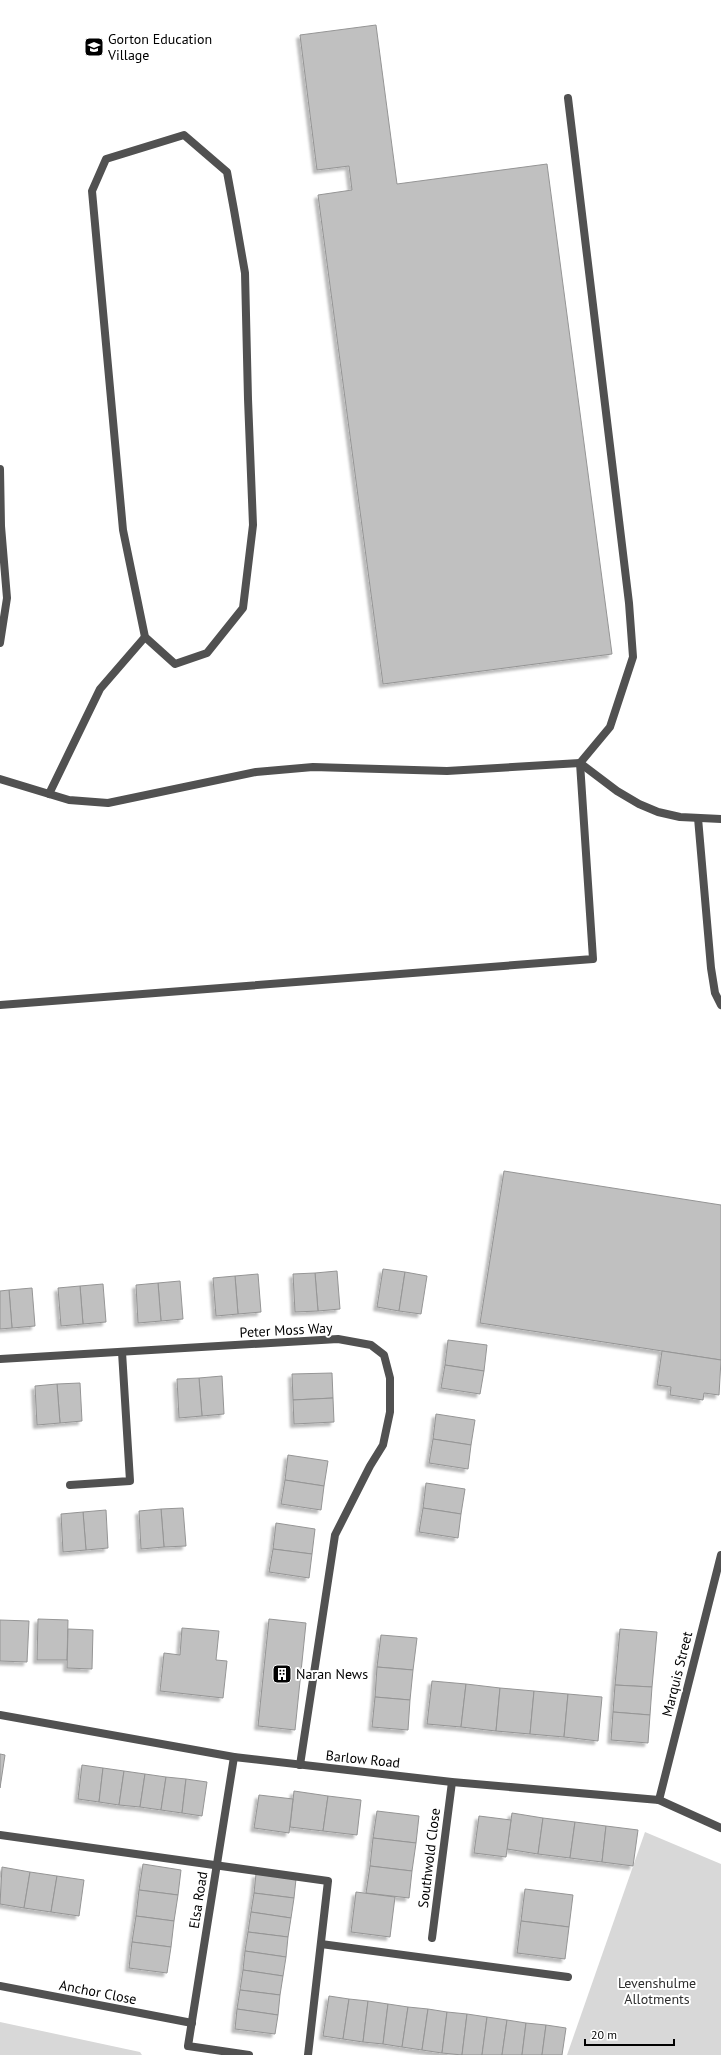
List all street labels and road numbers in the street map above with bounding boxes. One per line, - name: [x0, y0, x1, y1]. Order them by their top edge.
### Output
- street label: Peter Moss Way: [239, 1319, 333, 1341]
- street label: Marquis Street: [658, 1629, 696, 1718]
- street label: Barlow Road: [325, 1746, 401, 1772]
- street label: Southwold Close: [414, 1807, 444, 1909]
- street label: Elsa Road: [185, 1870, 211, 1930]
- street label: Anchor Close: [58, 1976, 138, 2008]

